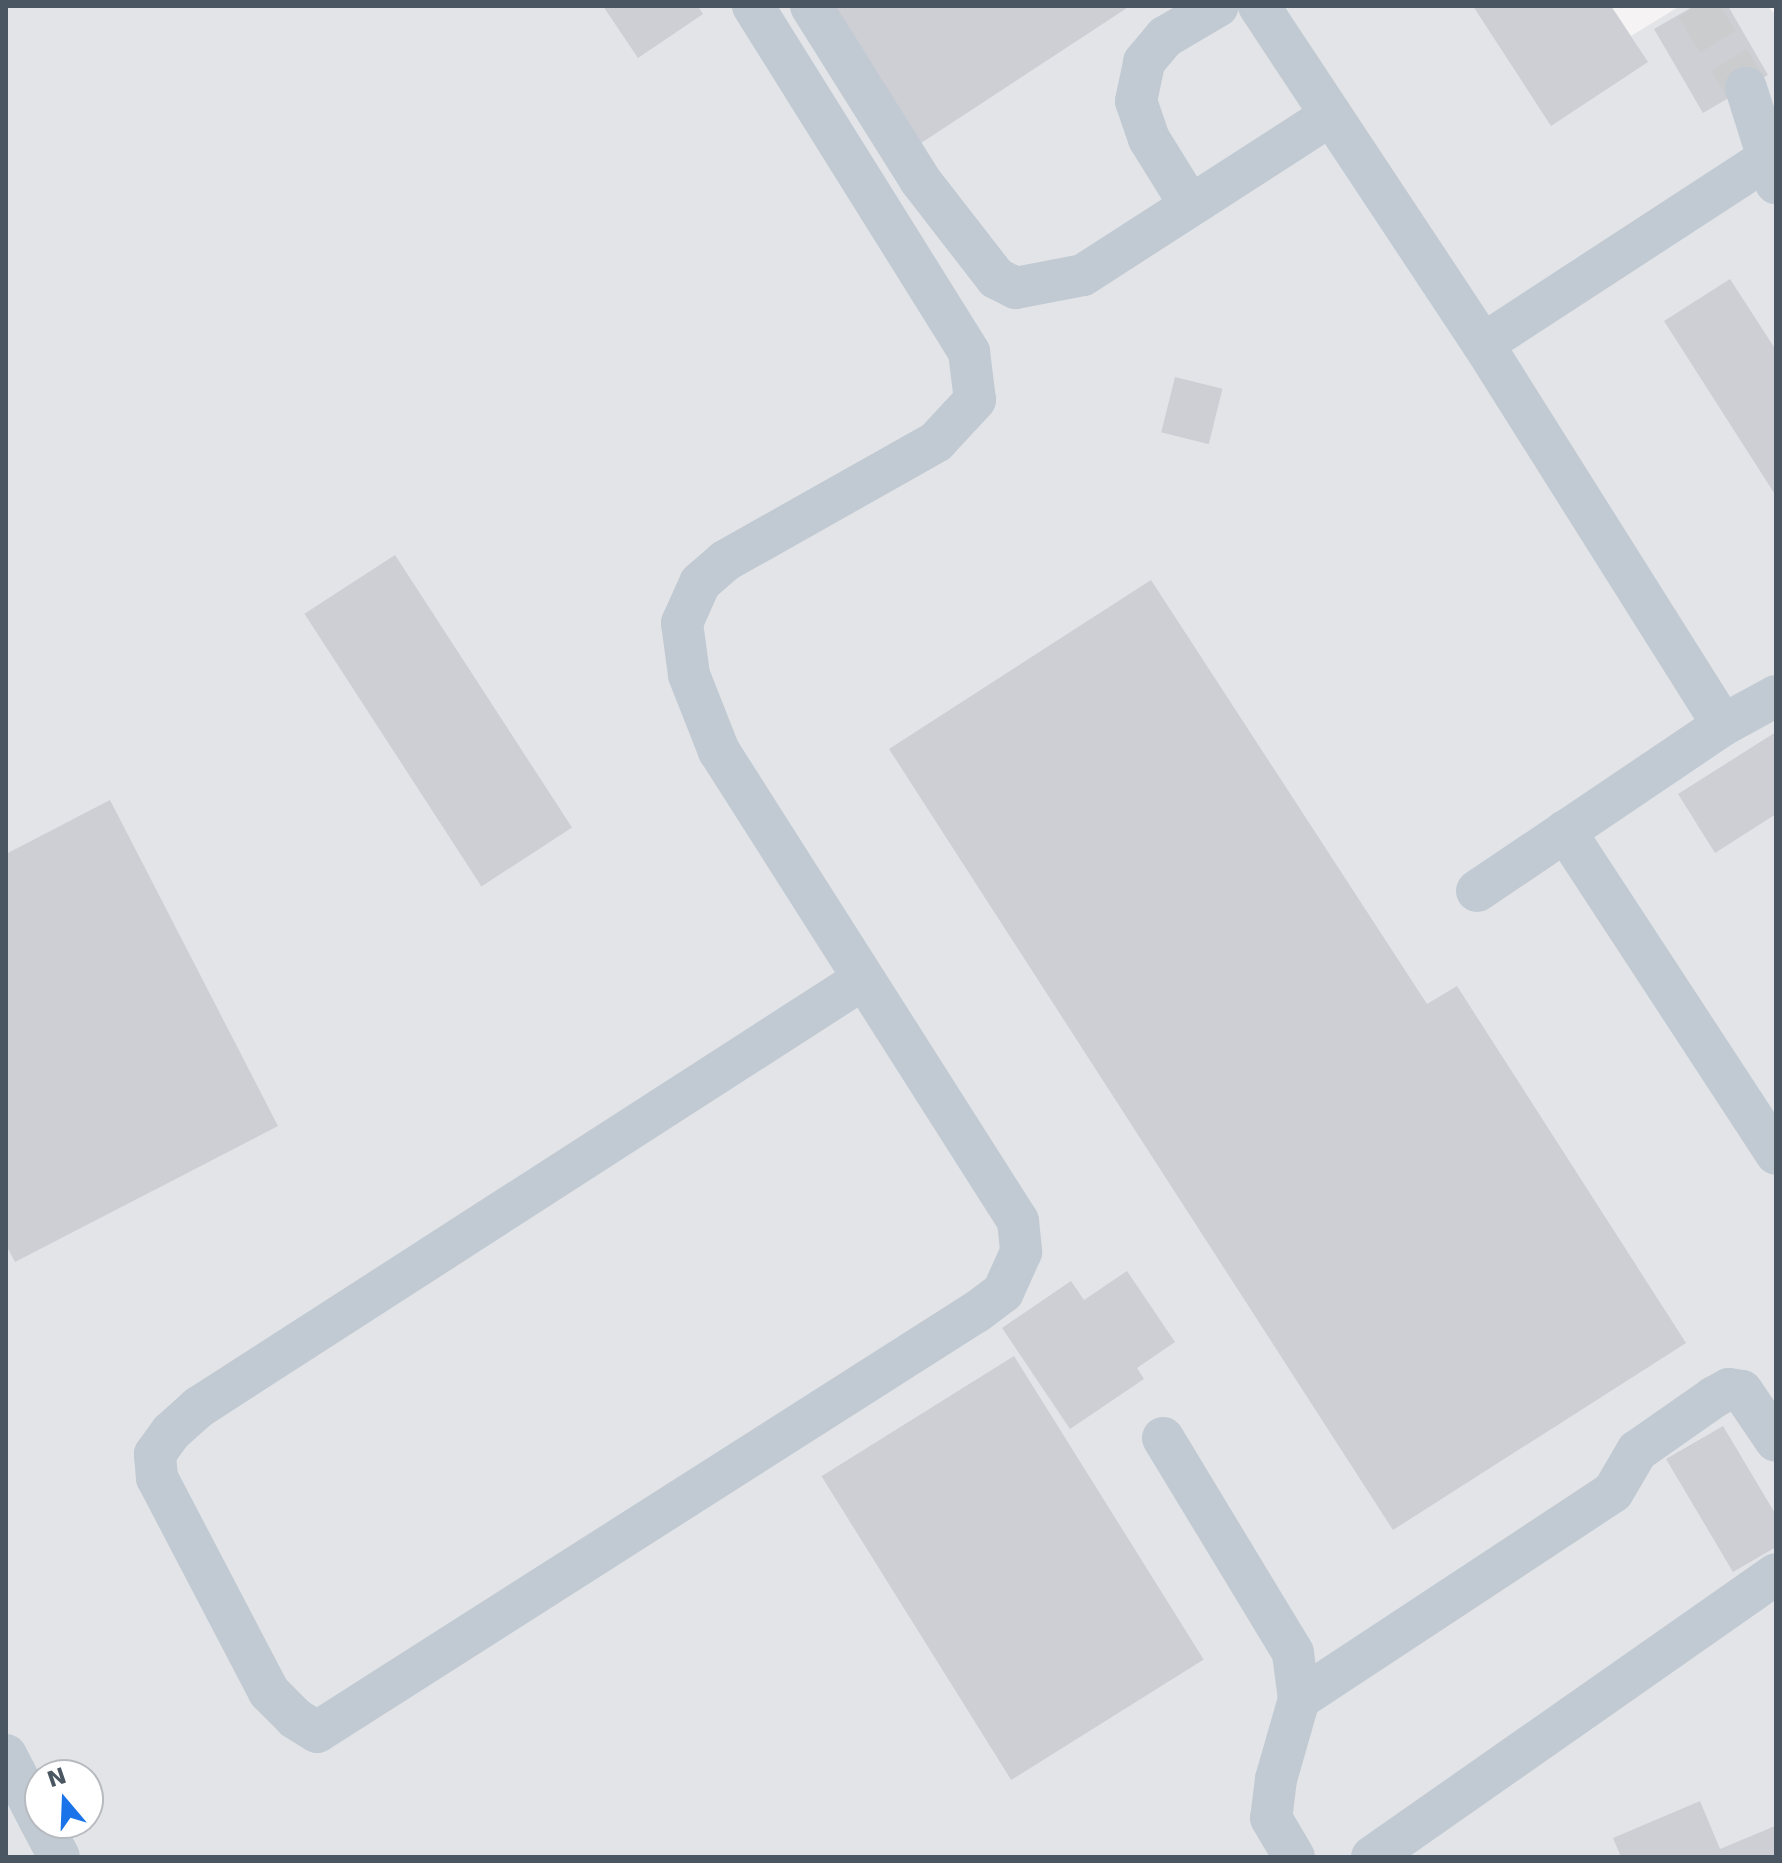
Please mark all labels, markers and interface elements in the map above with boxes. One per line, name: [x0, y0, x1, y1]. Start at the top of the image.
north arrow: [24, 1759, 104, 1839]
text: N: [44, 1763, 69, 1793]

